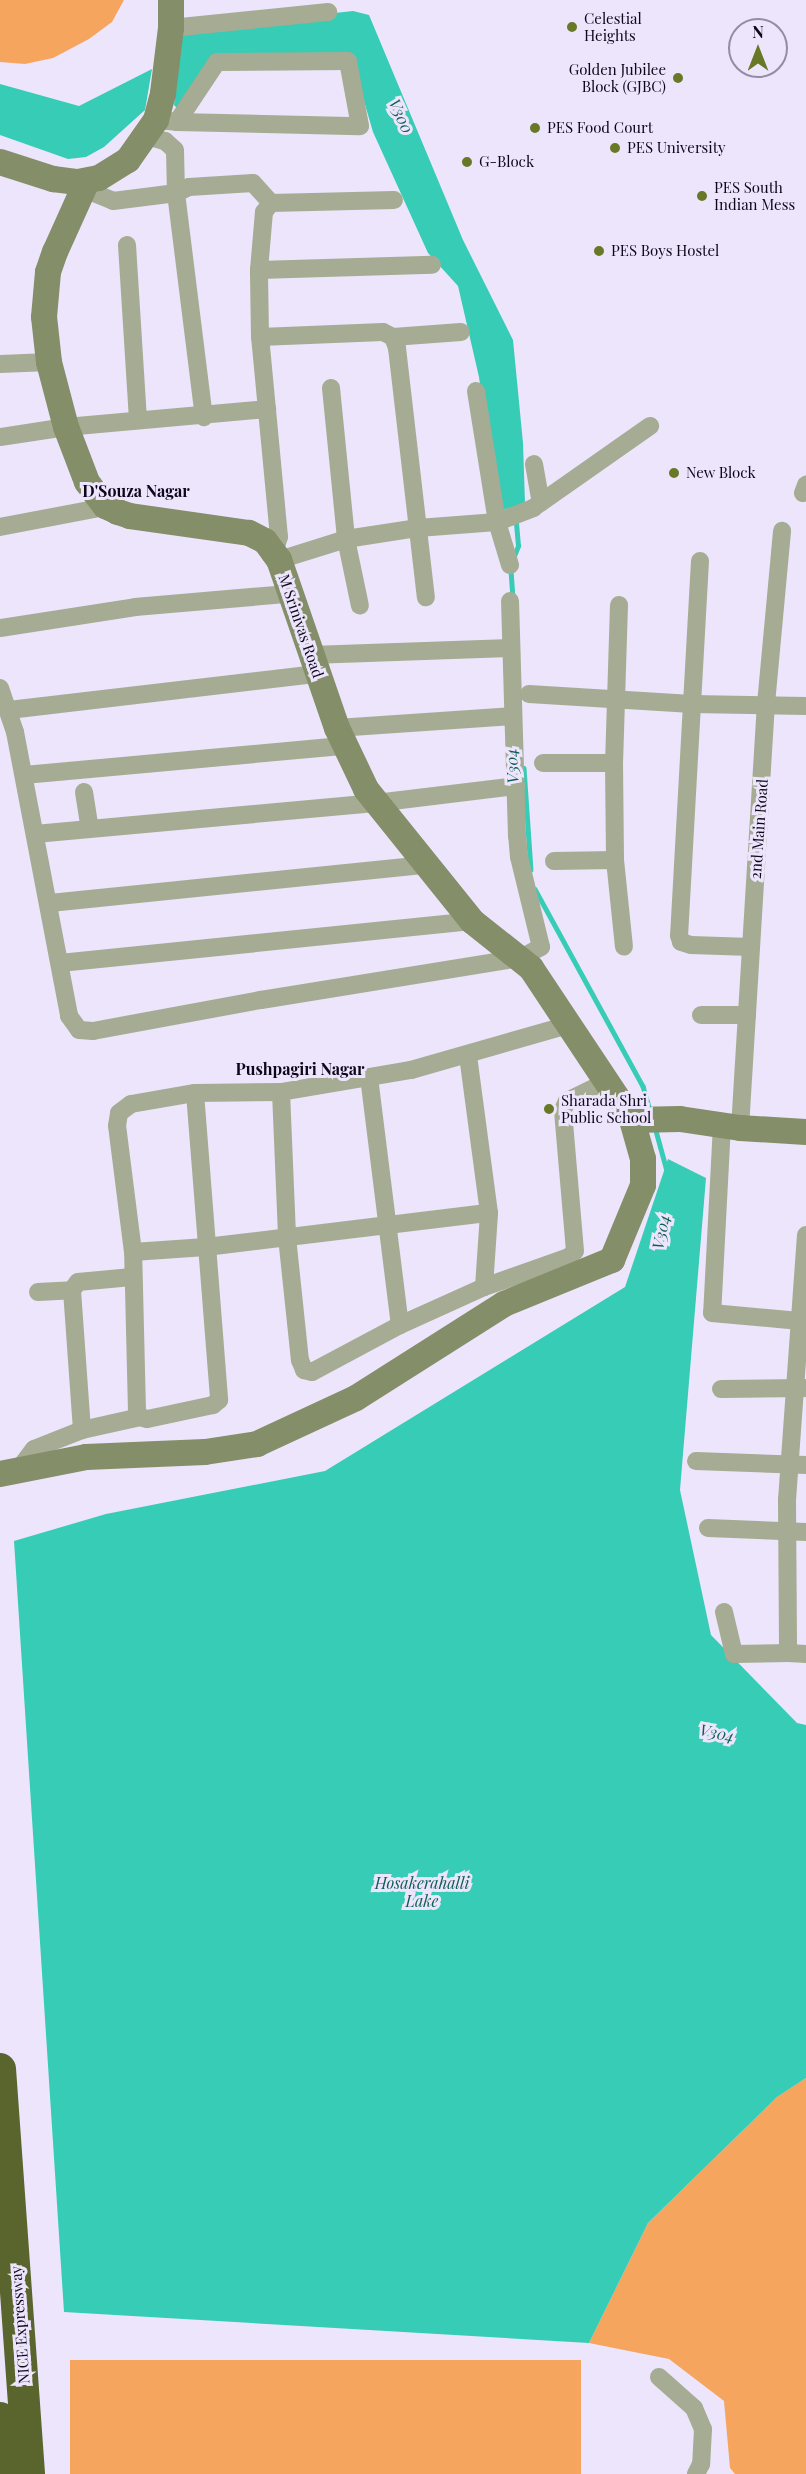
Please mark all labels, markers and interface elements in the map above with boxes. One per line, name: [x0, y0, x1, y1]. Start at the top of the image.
place label: Celestial Heights: [584, 9, 642, 44]
north arrow: [728, 18, 788, 78]
marker: Celestial Heights: [565, 20, 579, 34]
text: N: [752, 21, 764, 42]
place label: Golden Jubilee Block (GJBC): [569, 60, 666, 95]
marker: Golden Jubilee Block (GJBC): [671, 71, 685, 85]
water label: V300: [385, 96, 417, 136]
place label: PES Food Court: [547, 119, 653, 137]
marker: PES Food Court: [528, 121, 542, 135]
place label: PES University: [627, 139, 726, 157]
marker: PES University: [608, 141, 622, 155]
place label: G-Block: [479, 153, 534, 171]
marker: G-Block: [460, 155, 474, 169]
place label: PES South Indian Mess: [714, 178, 795, 213]
marker: PES South Indian Mess: [695, 189, 709, 203]
place label: PES Boys Hostel: [611, 242, 719, 260]
marker: PES Boys Hostel: [592, 244, 606, 258]
place label: New Block: [686, 464, 756, 482]
marker: New Block: [667, 466, 681, 480]
district label: D'Souza Nagar: [82, 481, 190, 501]
street label: M Srinivas Road: [275, 572, 327, 680]
water label: V304: [501, 748, 523, 784]
street label: 2nd Main Road: [747, 778, 771, 880]
district label: Pushpagiri Nagar: [235, 1059, 365, 1079]
place label: Sharada Shri Public School: [561, 1091, 651, 1126]
marker: Sharada Shri Public School: [542, 1102, 556, 1116]
water label: V304: [648, 1213, 674, 1251]
water label: V304: [698, 1720, 736, 1746]
water label: Hosakerahalli Lake: [375, 1873, 469, 1911]
street label: NICE Expressway: [7, 2265, 33, 2385]

